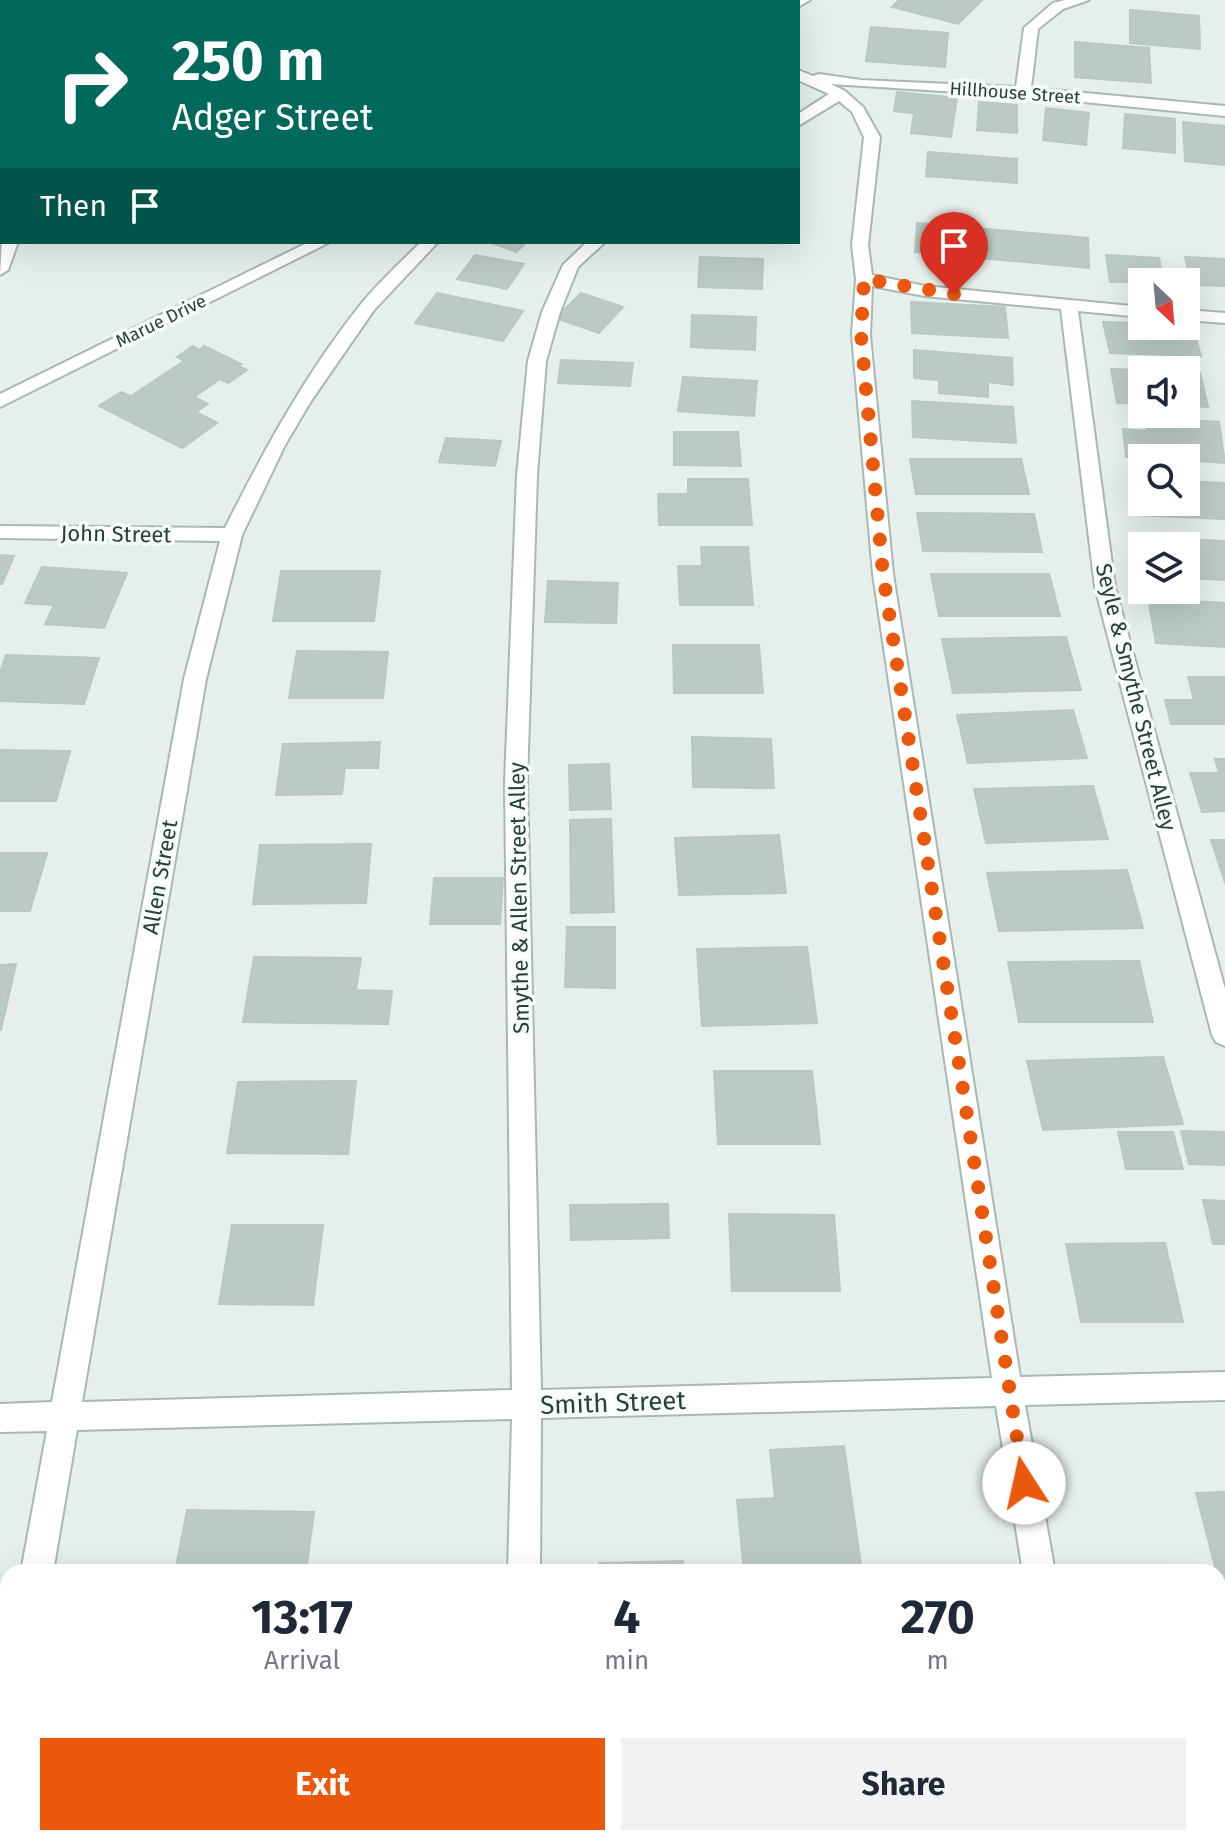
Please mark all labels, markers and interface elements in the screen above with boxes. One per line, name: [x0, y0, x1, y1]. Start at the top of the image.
text: 250 m: [172, 28, 324, 95]
icon: right: [40, 32, 144, 136]
street label: Hillhouse Street: [949, 77, 1082, 109]
text: Adger Street: [172, 96, 373, 140]
icon: arrive: [123, 184, 167, 228]
text: Then: [40, 188, 107, 224]
pin: [920, 212, 988, 294]
icon: arrive: [932, 224, 976, 268]
north arrow: [1128, 268, 1200, 340]
map controls: [1128, 268, 1200, 604]
street label: Marue Drive: [112, 290, 210, 352]
button: sound: [1128, 356, 1200, 428]
button: search: [1128, 444, 1200, 516]
street label: John Street: [60, 520, 172, 548]
button: layers: [1128, 532, 1200, 604]
street label: Seyle & Smythe Street Alley: [1090, 561, 1182, 834]
street label: Smythe & Allen Street Alley: [503, 762, 535, 1034]
street label: Allen Street: [137, 818, 183, 936]
street label: Smith Street: [540, 1385, 687, 1421]
position arrow: [982, 1441, 1066, 1525]
text: 13:17: [251, 1588, 353, 1646]
text: 4: [613, 1588, 640, 1646]
text: 270: [900, 1588, 975, 1646]
text: Arrival: [264, 1645, 340, 1676]
text: min: [604, 1645, 649, 1676]
text: m: [926, 1645, 949, 1676]
button: Exit: [40, 1738, 605, 1830]
button: Share: [621, 1738, 1186, 1830]

